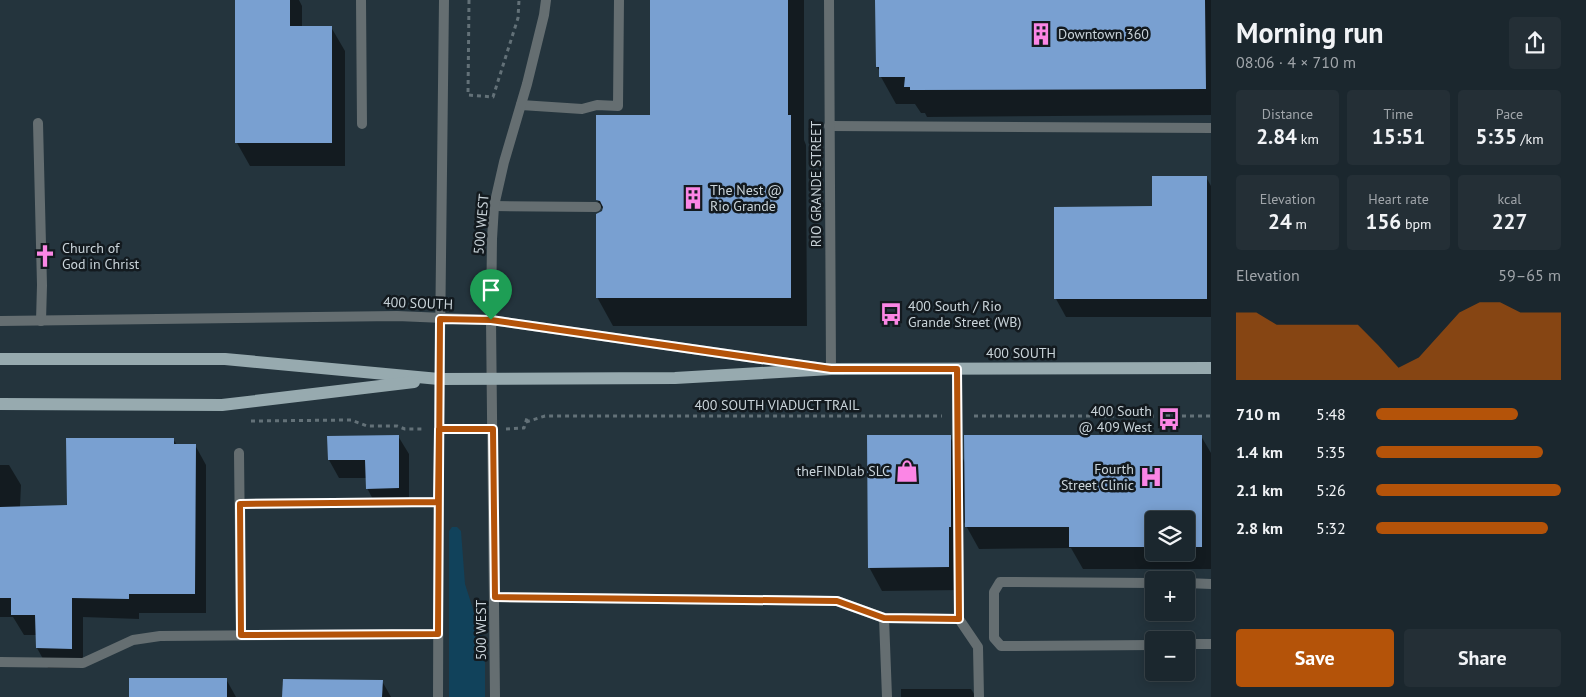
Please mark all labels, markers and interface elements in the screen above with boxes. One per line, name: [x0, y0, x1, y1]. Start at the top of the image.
text: Morning run: [1236, 14, 1384, 51]
button: share: [1509, 17, 1561, 69]
building icon: Downtown 360: [1028, 21, 1054, 47]
place label: Downtown 360: [1058, 25, 1149, 43]
text: 08:06 · 4 × 710 m: [1236, 52, 1356, 72]
text: Distance: [1262, 105, 1313, 123]
text: Time: [1383, 105, 1414, 123]
text: Pace: [1496, 105, 1523, 123]
street label: RIO GRANDE STREET: [807, 120, 825, 247]
text: 2.84: [1256, 123, 1297, 150]
text: 15:51: [1372, 123, 1425, 150]
text: 5:35: [1475, 123, 1517, 150]
text: km: [1297, 130, 1319, 148]
text: /km: [1517, 130, 1544, 148]
place label: The Nest @ Rio Grande: [710, 181, 782, 215]
building icon: The Nest @ Rio Grande: [680, 185, 706, 211]
text: Elevation: [1260, 190, 1315, 208]
text: Heart rate: [1368, 190, 1429, 208]
text: kcal: [1498, 190, 1521, 208]
street label: 500 WEST: [469, 193, 493, 255]
text: 24: [1268, 208, 1292, 235]
text: 156: [1366, 208, 1401, 235]
text: 227: [1492, 208, 1527, 235]
text: m: [1292, 215, 1307, 233]
text: bpm: [1401, 215, 1431, 233]
place label: Church of God in Christ: [62, 239, 140, 273]
church icon: Church of God in Christ: [32, 243, 58, 269]
text: Elevation: [1236, 265, 1300, 285]
text: 59–65 m: [1498, 265, 1561, 285]
pin: [470, 269, 512, 320]
icon: arrive: [477, 276, 505, 304]
street label: 400 SOUTH: [383, 293, 453, 313]
place label: 400 South / Rio Grande Street (WB): [908, 297, 1021, 331]
bus stop icon: 400 South / Rio Grande Street (WB): [878, 301, 904, 327]
street label: 400 SOUTH: [986, 344, 1056, 362]
street label: 400 SOUTH VIADUCT TRAIL: [694, 396, 860, 414]
place label: 400 South @ 409 West: [1078, 402, 1152, 436]
text: 710 m: [1236, 404, 1280, 424]
text: 5:48: [1316, 404, 1346, 424]
bus stop icon: 400 South @ 409 West: [1156, 406, 1182, 432]
text: 1.4 km: [1236, 442, 1283, 462]
text: 5:35: [1316, 442, 1346, 462]
shop icon: theFINDlab SLC: [894, 458, 920, 484]
place label: Fourth Street Clinic: [1061, 460, 1134, 494]
place label: theFINDlab SLC: [797, 462, 890, 480]
hospital icon: Fourth Street Clinic: [1138, 464, 1164, 490]
text: 2.1 km: [1236, 480, 1283, 500]
text: 5:26: [1316, 480, 1346, 500]
map controls: [1145, 511, 1195, 681]
button: layers: [1145, 511, 1195, 561]
text: 2.8 km: [1236, 518, 1283, 538]
text: 5:32: [1316, 518, 1346, 538]
button: +: [1145, 571, 1195, 621]
street label: 500 WEST: [472, 599, 490, 660]
button: Save: [1236, 629, 1394, 687]
button: Share: [1404, 629, 1561, 687]
button: −: [1145, 631, 1195, 681]

